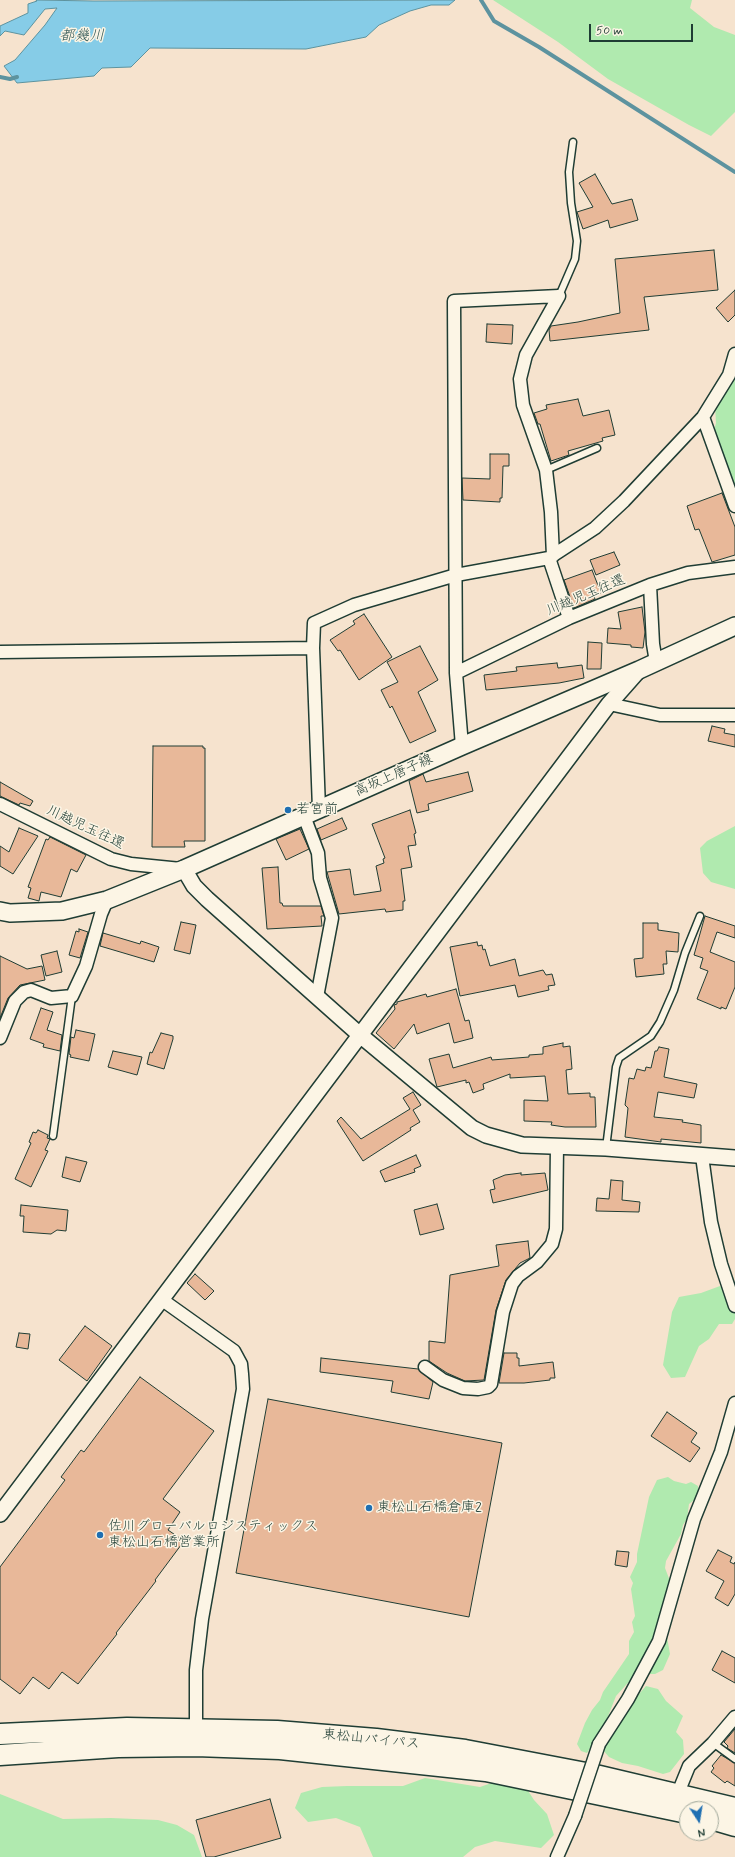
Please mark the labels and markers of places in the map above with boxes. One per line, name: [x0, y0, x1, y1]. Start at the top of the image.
place label: 若宮前: [296, 802, 338, 818]
marker: 若宮前: [283, 805, 293, 815]
place label: 東松山石橋倉庫2: [377, 1500, 482, 1516]
marker: 東松山石橋倉庫2: [364, 1503, 374, 1513]
place label: 佐川グローバルロジスティックス 東松山石橋営業所: [108, 1519, 318, 1552]
marker: 佐川グローバルロジスティックス 東松山石橋営業所: [95, 1530, 105, 1540]

